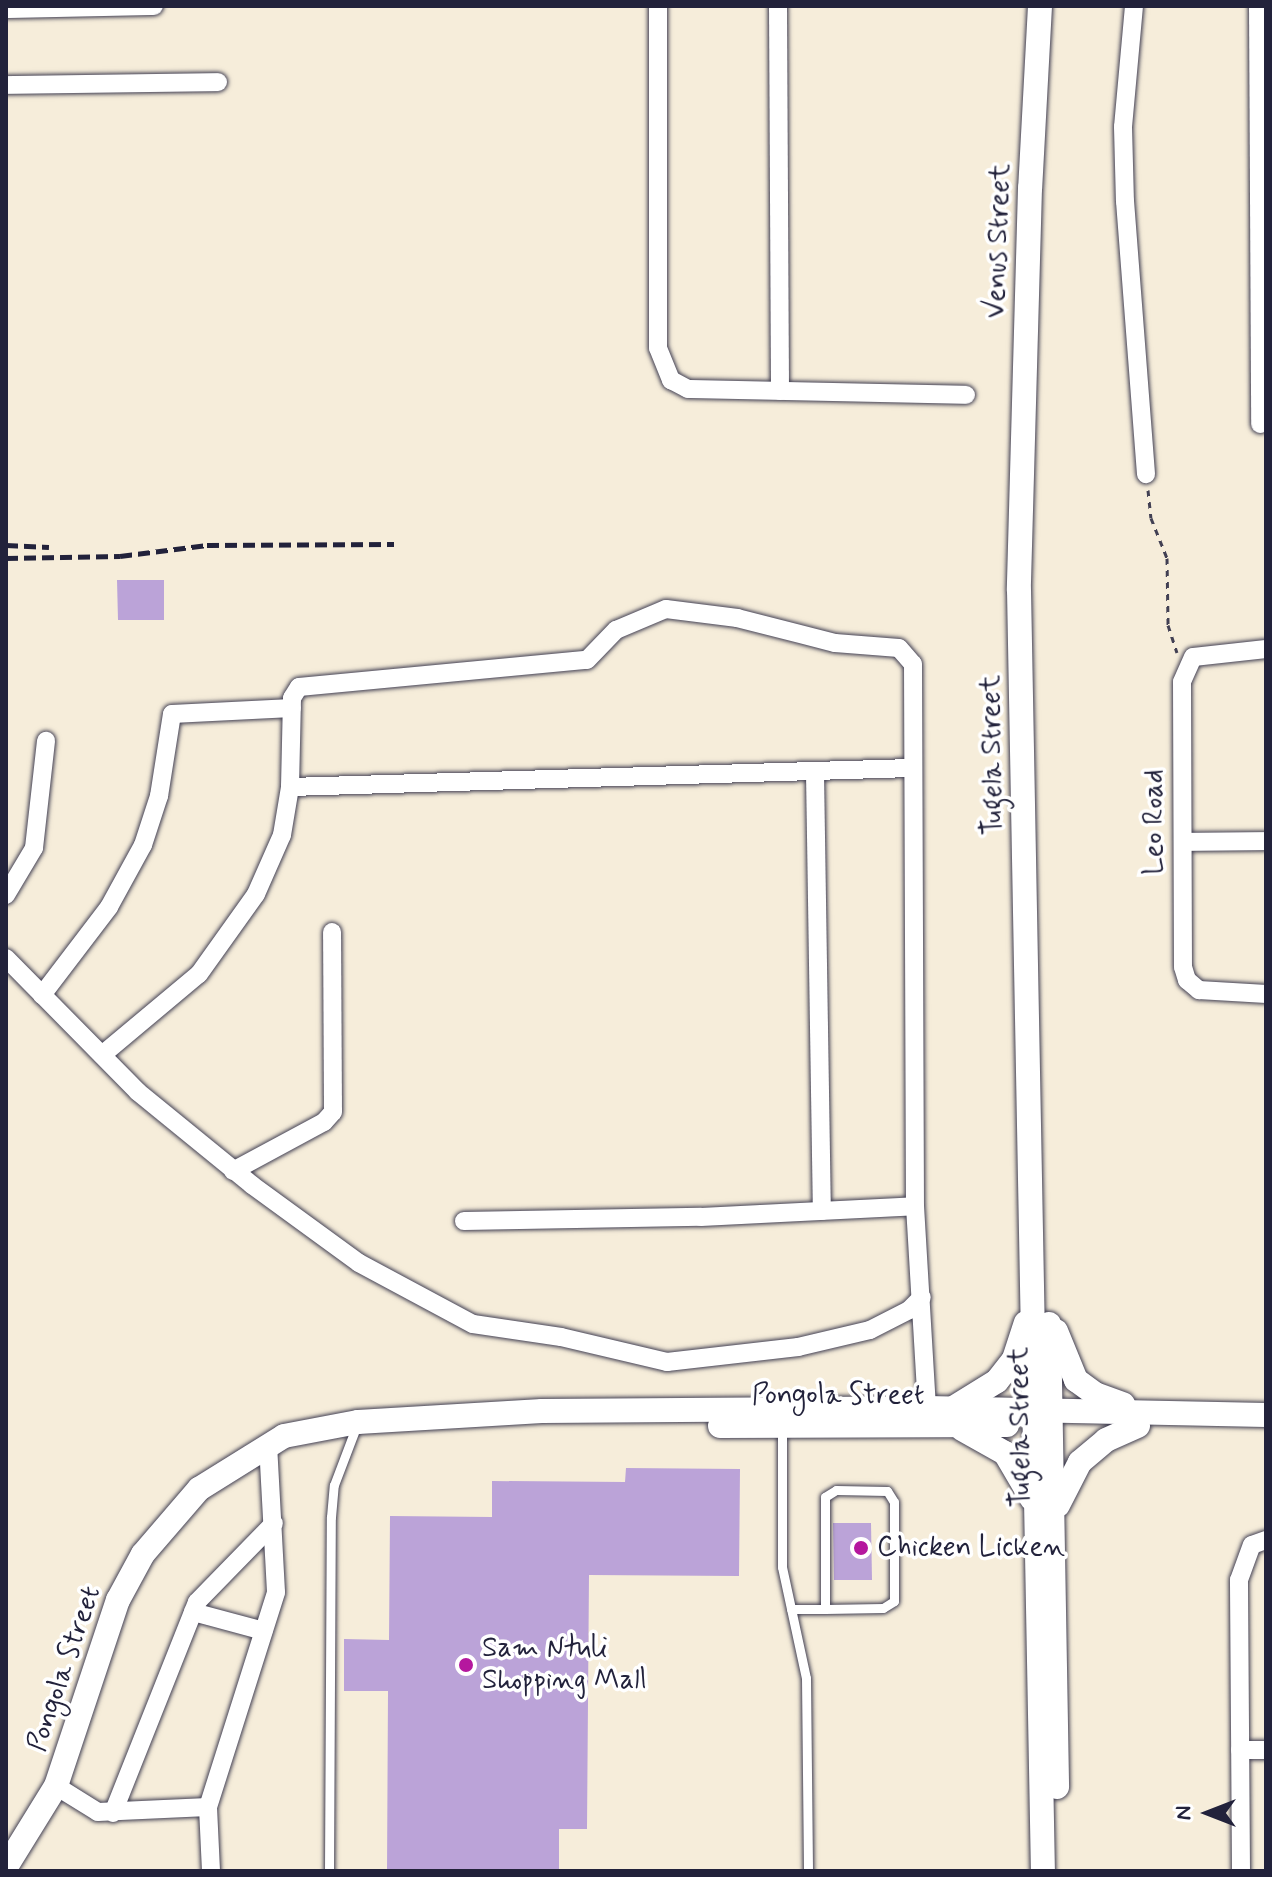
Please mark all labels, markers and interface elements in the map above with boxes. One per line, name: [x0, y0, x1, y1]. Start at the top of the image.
street label: Venus Street: [980, 163, 1018, 319]
street label: Tugela Street: [975, 674, 1011, 836]
street label: Leo Road: [1138, 769, 1172, 875]
street label: Tugela Street: [1003, 1346, 1039, 1508]
street label: Pongola Street: [749, 1379, 927, 1413]
place label: Chicken Licken: [877, 1531, 1056, 1565]
marker: Chicken Licken: [852, 1539, 870, 1557]
street label: Pongola Street: [20, 1580, 110, 1758]
place label: Sam Ntuli Shopping Mall: [482, 1632, 645, 1698]
marker: Sam Ntuli Shopping Mall: [457, 1656, 475, 1674]
north arrow: [1168, 1773, 1248, 1853]
text: N: [1170, 1806, 1198, 1820]

